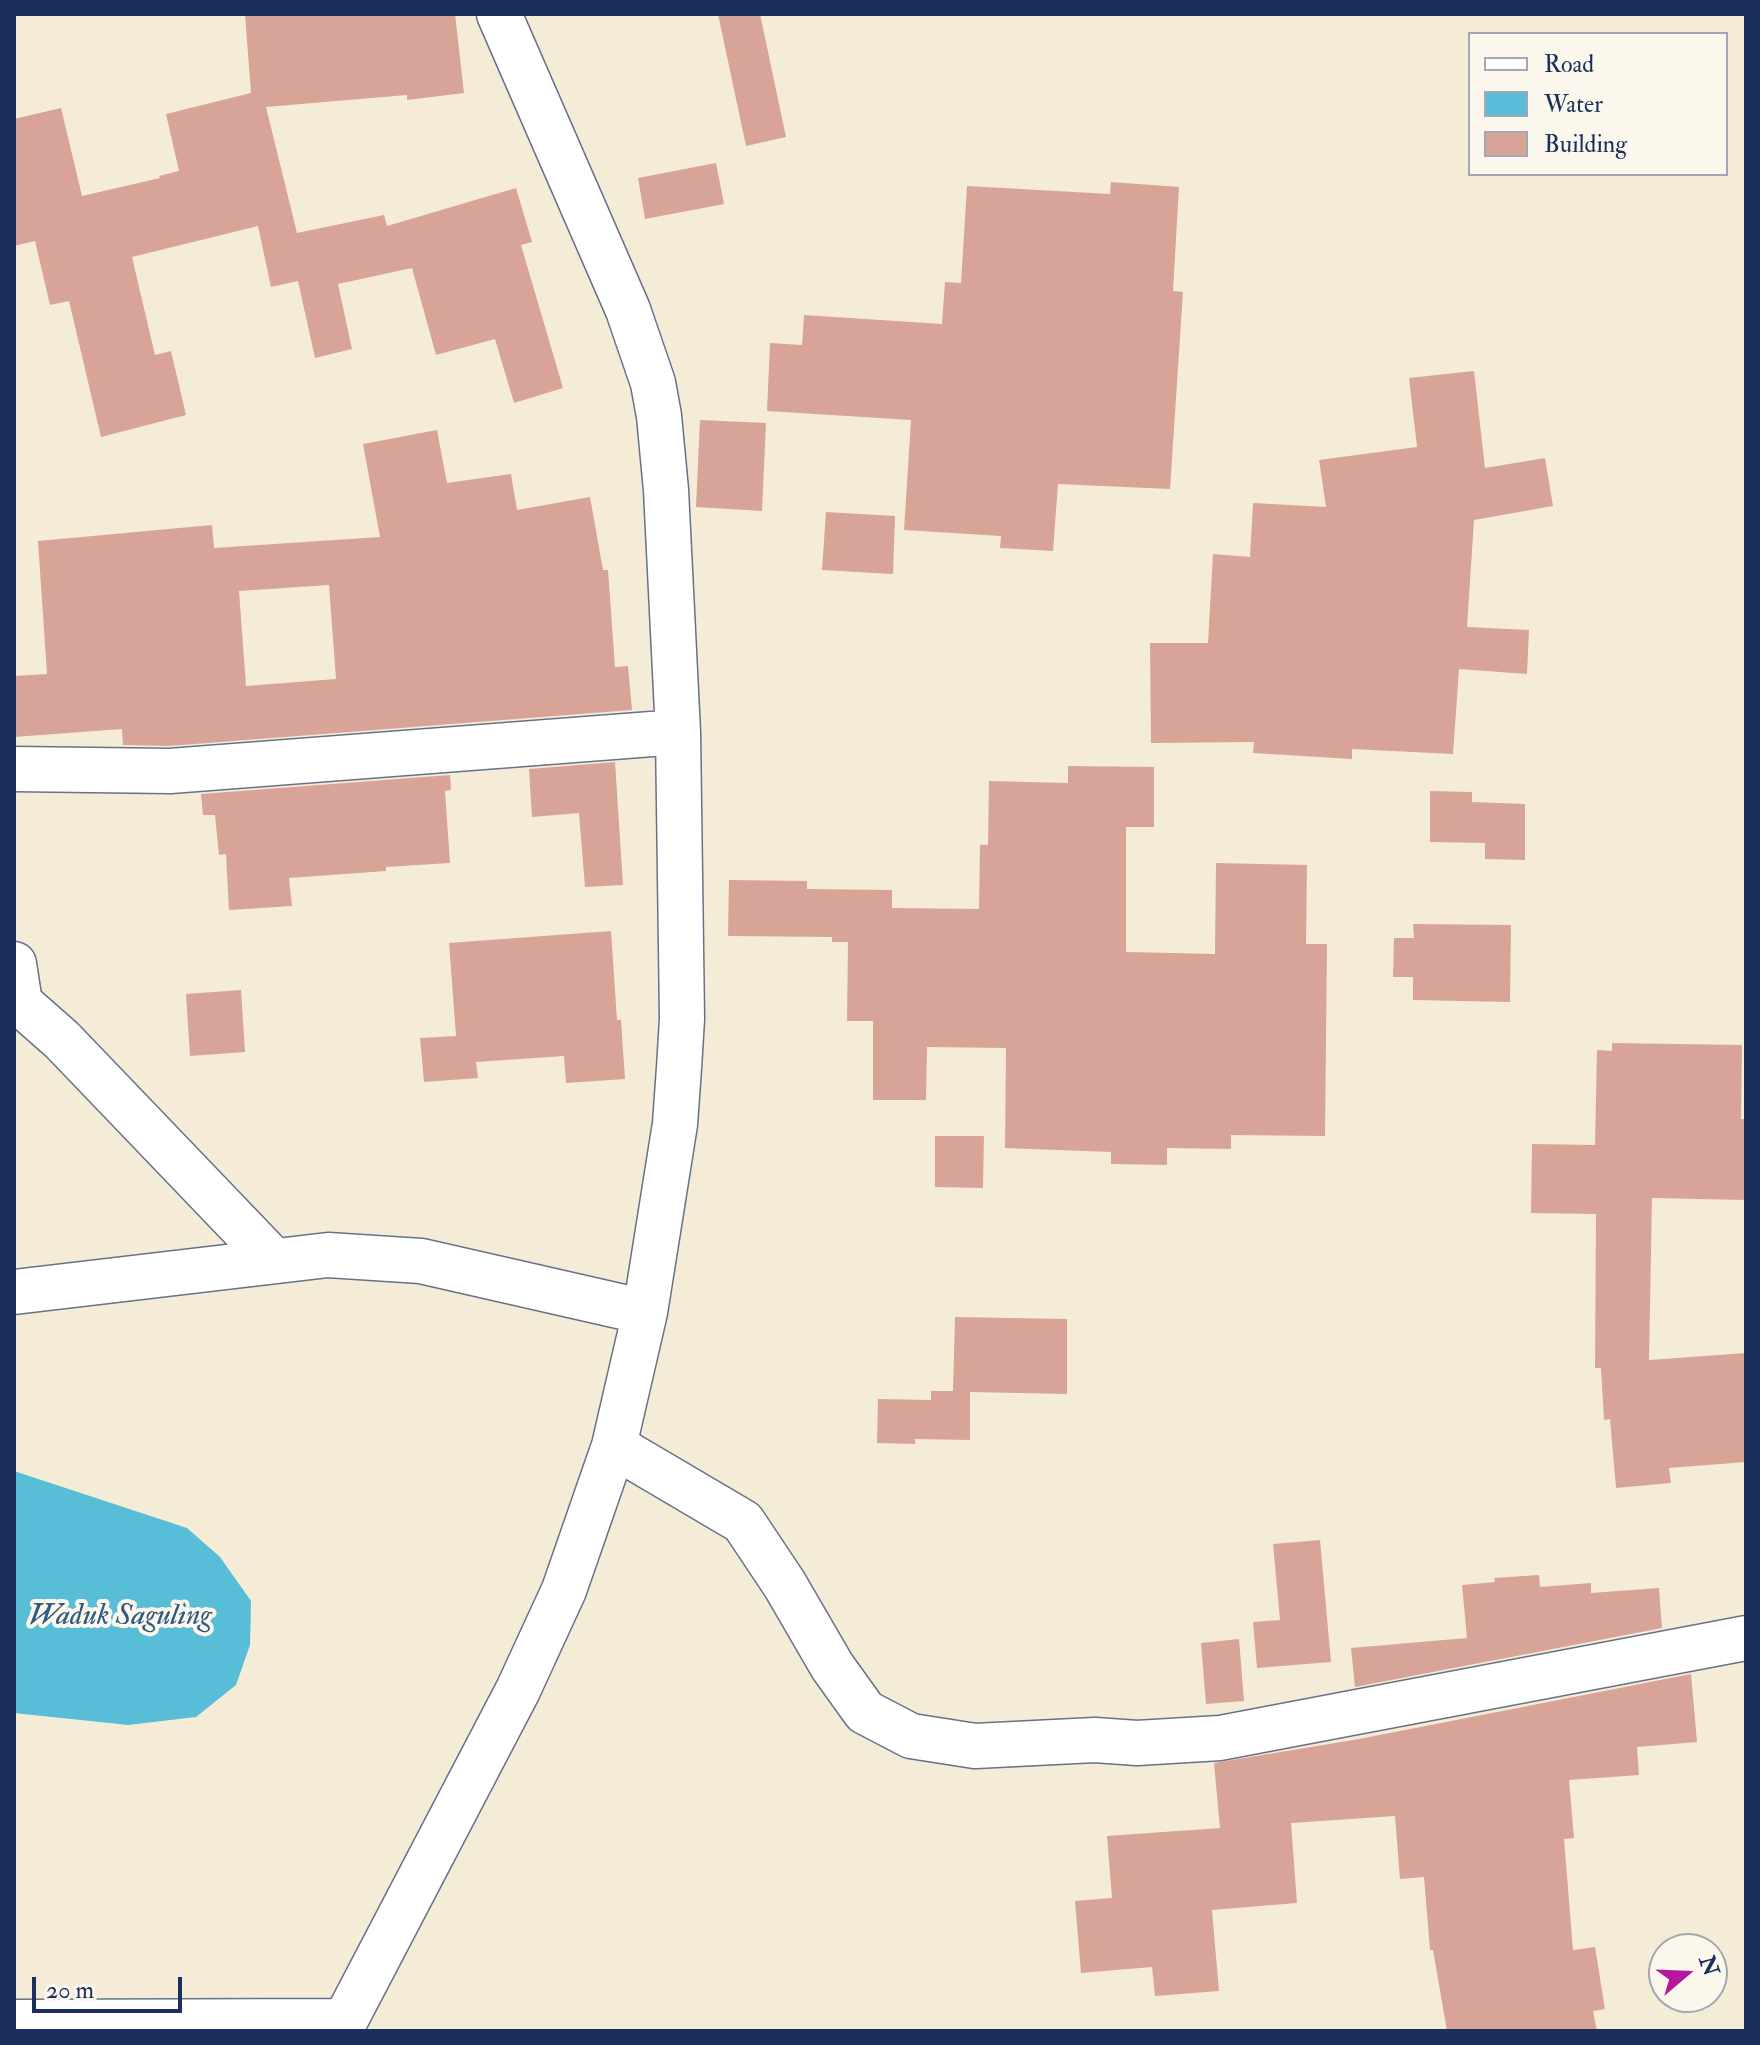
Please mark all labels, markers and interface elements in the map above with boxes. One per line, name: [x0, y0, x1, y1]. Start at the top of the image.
legend: [1468, 32, 1728, 176]
text: Road: [1544, 49, 1594, 80]
text: Water: [1544, 89, 1603, 120]
text: Building: [1544, 129, 1627, 160]
water label: Waduk Saguling: [28, 1600, 212, 1636]
north arrow: [1648, 1933, 1728, 2013]
text: N: [1692, 1952, 1725, 1980]
scale bar: [36, 1961, 186, 2011]
text: 20 m: [46, 1975, 94, 2006]

